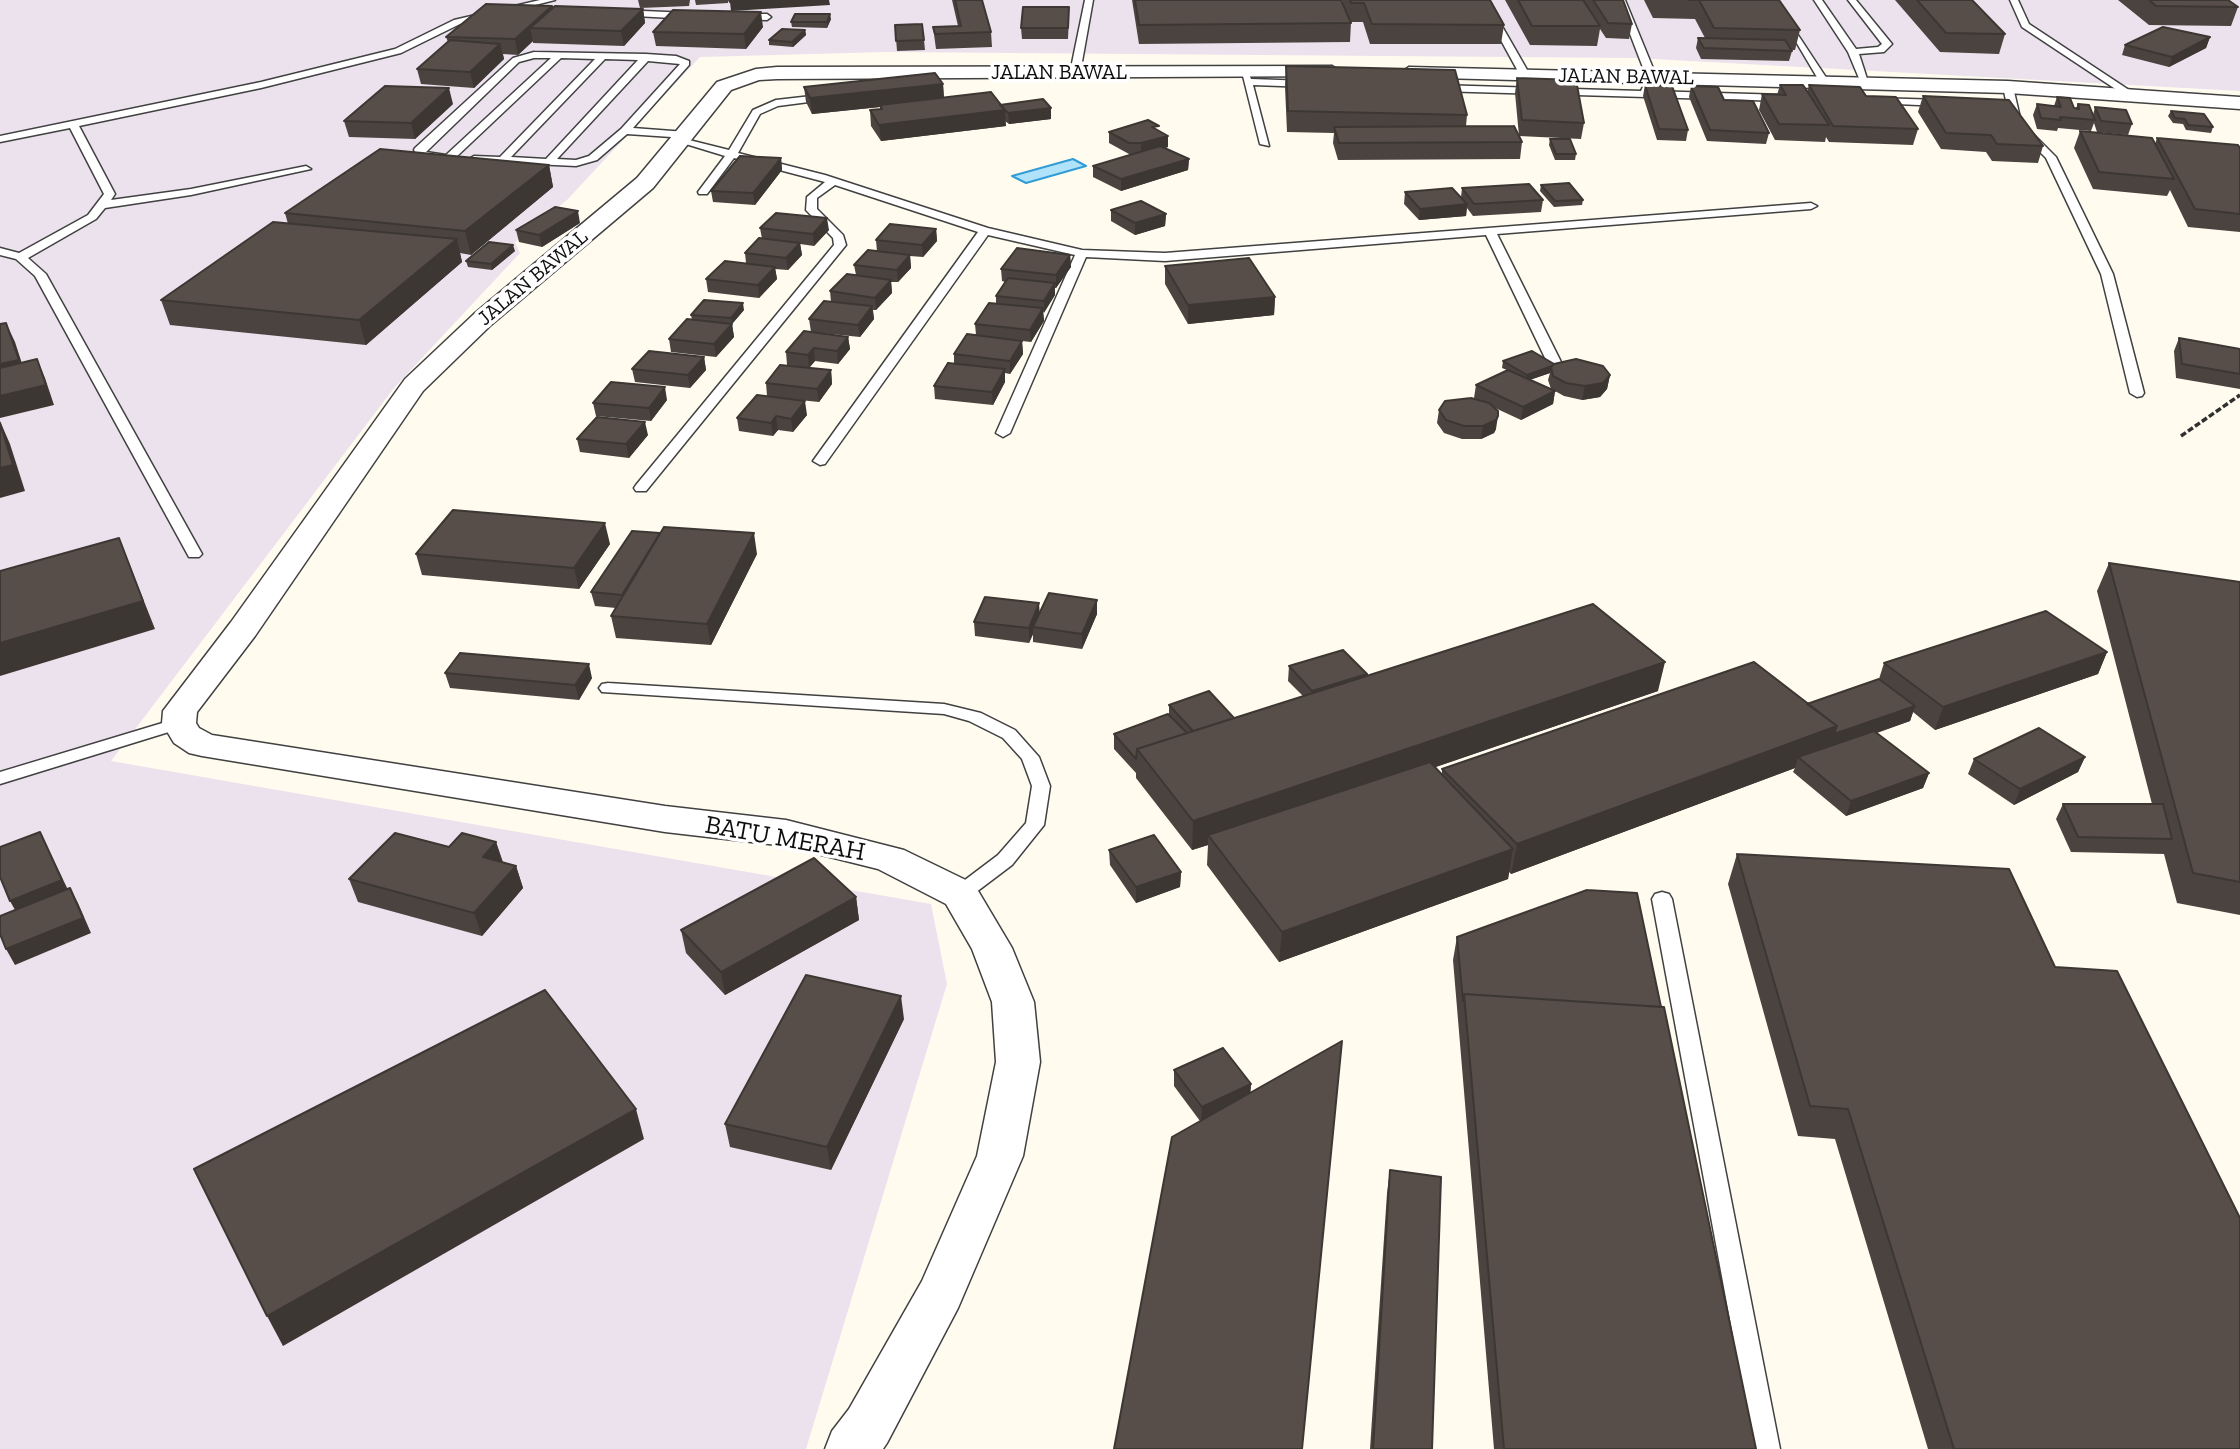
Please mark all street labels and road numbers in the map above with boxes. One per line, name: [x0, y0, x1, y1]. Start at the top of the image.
street label: JALAN BAWAL: [991, 60, 1127, 86]
street label: JALAN BAWAL: [1558, 63, 1694, 91]
street label: JALAN BAWAL: [473, 225, 593, 331]
street label: BATU MERAH: [703, 810, 867, 868]

